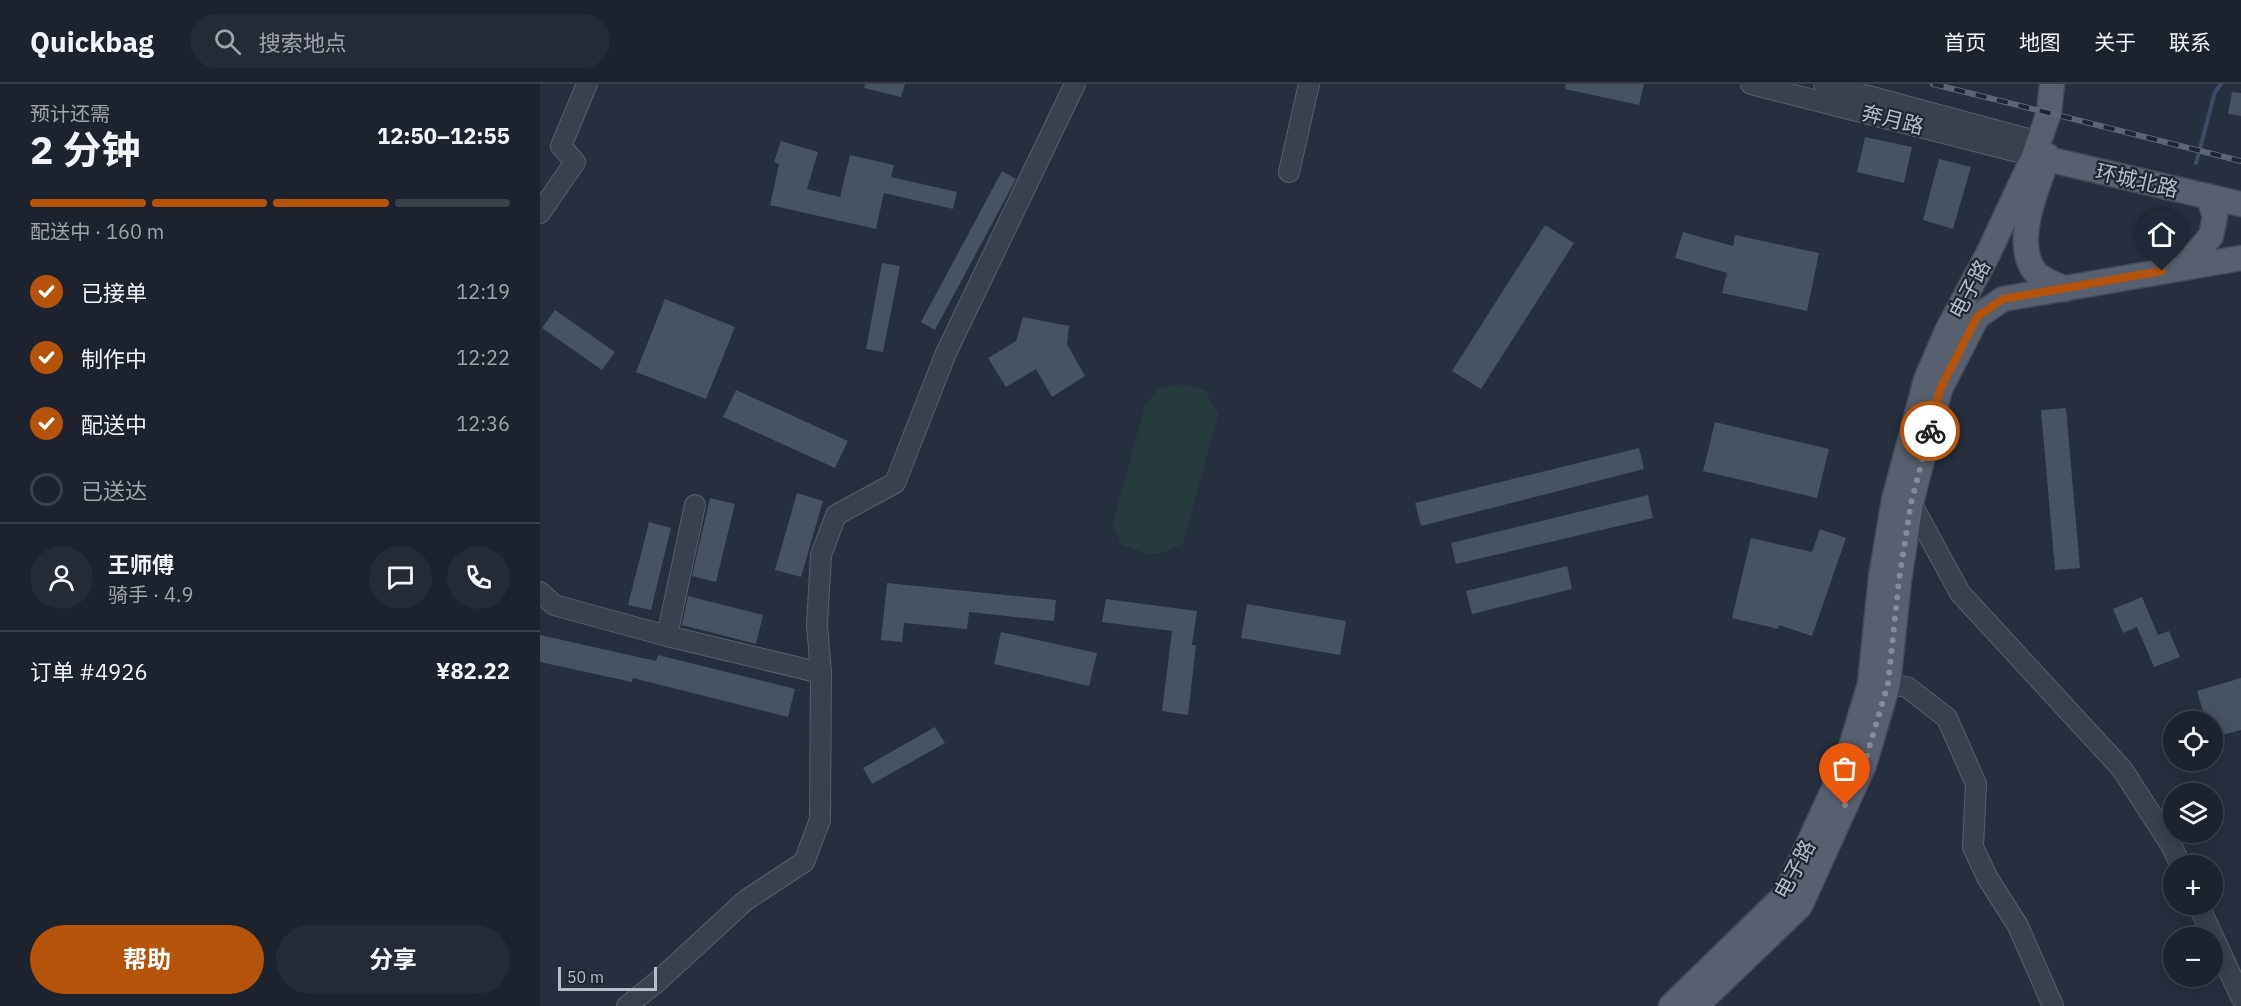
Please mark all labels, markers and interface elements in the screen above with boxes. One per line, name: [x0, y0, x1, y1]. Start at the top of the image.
search box: [190, 14, 610, 68]
text: Quickbag: [30, 23, 154, 60]
icon: search: [211, 25, 244, 58]
text: 搜索地点: [259, 28, 347, 57]
text: 首页: [1944, 28, 1986, 56]
text: 地图: [2019, 28, 2061, 56]
text: 关于: [2094, 28, 2136, 56]
text: 联系: [2169, 28, 2211, 56]
street label: 奔月路: [1859, 98, 1927, 140]
text: 预计还需: [30, 100, 110, 127]
text: 12:50–12:55: [377, 121, 510, 150]
text: 2 分钟: [30, 124, 141, 175]
street label: 环城北路: [2093, 157, 2181, 203]
pin: [2136, 209, 2187, 271]
text: 配送中 · 160 m: [30, 218, 164, 245]
icon: home: [2145, 218, 2178, 251]
street label: 电子路: [1942, 255, 1996, 323]
icon: check: [30, 275, 63, 308]
text: 已接单: [81, 278, 147, 307]
text: 12:19: [456, 278, 510, 305]
icon: check: [30, 341, 63, 374]
text: 制作中: [81, 344, 147, 373]
text: 12:22: [456, 344, 510, 371]
courier: [1900, 401, 1960, 461]
icon: check: [30, 407, 63, 440]
text: 配送中: [81, 410, 147, 439]
text: 12:36: [456, 410, 510, 437]
icon: bike: [1914, 415, 1947, 448]
text: 已送达: [81, 476, 147, 505]
button: person: [30, 546, 93, 609]
button: chat: [369, 546, 432, 609]
button: phone: [447, 546, 510, 609]
text: 王师傅: [108, 550, 174, 579]
text: 骑手 · 4.9: [108, 581, 193, 608]
text: ¥82.22: [436, 656, 510, 685]
text: 订单 #4926: [30, 657, 148, 686]
map controls: [2163, 711, 2223, 987]
button: locate: [2163, 711, 2223, 771]
pin: [1819, 743, 1870, 805]
icon: bag: [1828, 752, 1861, 785]
button: layers: [2163, 783, 2223, 843]
street label: 电子路: [1767, 835, 1821, 903]
button: +: [2163, 855, 2223, 915]
button: 帮助: [30, 925, 264, 994]
button: 分享: [276, 925, 510, 994]
button: −: [2163, 927, 2223, 987]
scale bar: [558, 964, 657, 992]
text: 50 m: [567, 967, 604, 987]

